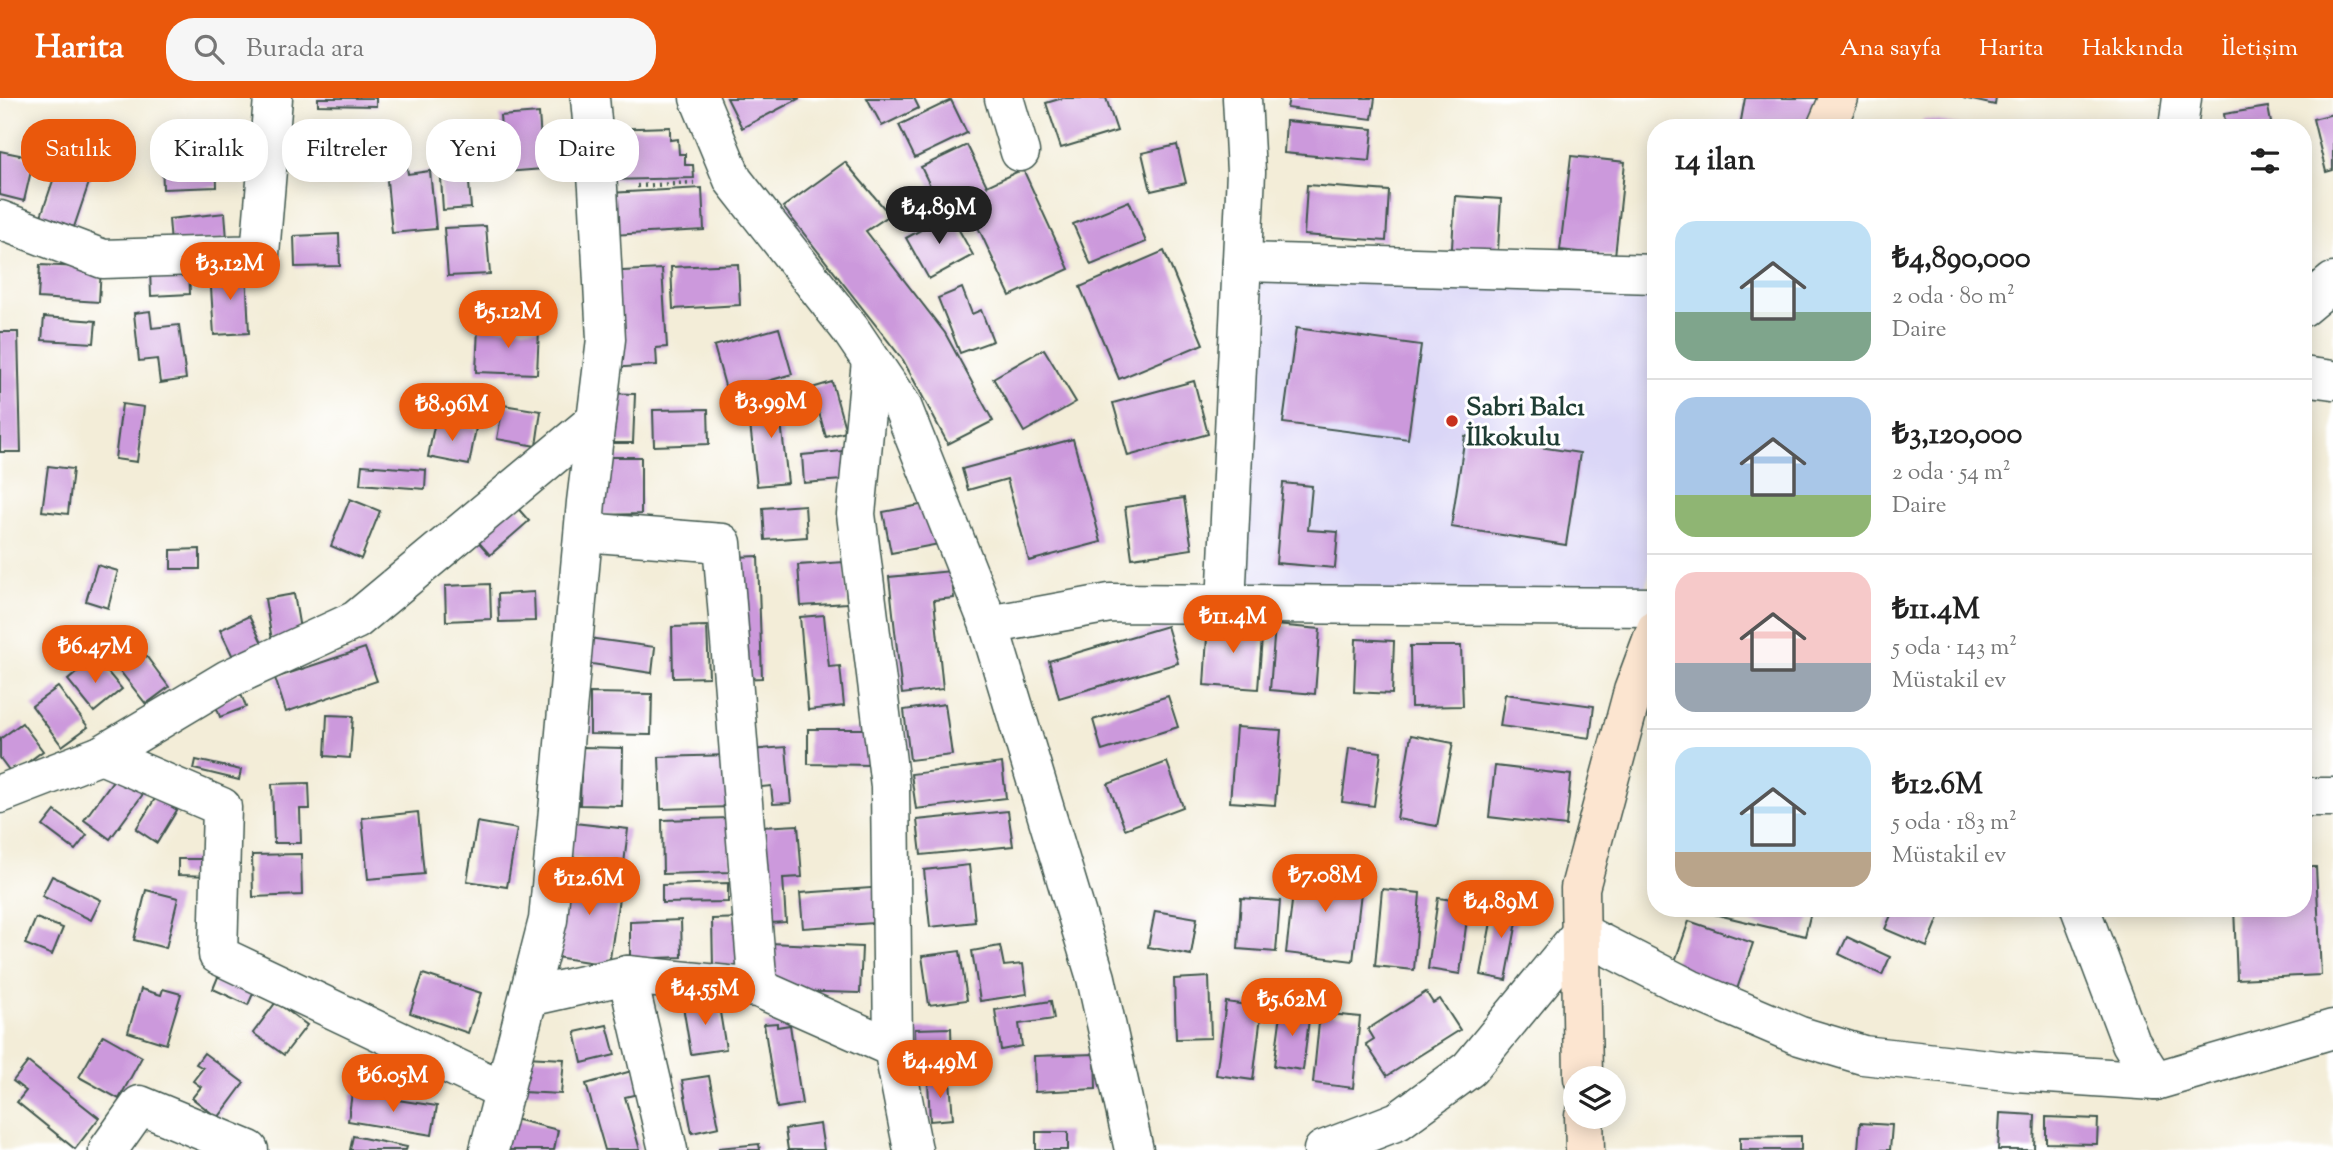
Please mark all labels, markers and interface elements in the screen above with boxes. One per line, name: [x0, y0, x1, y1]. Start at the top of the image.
search box: [166, 18, 656, 81]
text: Harita: [35, 25, 124, 73]
icon: search: [190, 30, 228, 68]
text: Burada ara: [246, 31, 364, 68]
text: Ana sayfa: [1840, 32, 1941, 66]
text: Harita: [1979, 32, 2044, 66]
text: Hakkında: [2082, 32, 2183, 66]
text: İletişim: [2221, 32, 2298, 66]
chip: Satılık: [21, 119, 136, 182]
chip: Kiralık: [150, 119, 268, 182]
chip: Filtreler: [282, 119, 412, 182]
chip: Yeni: [426, 119, 521, 182]
chip: Daire: [535, 119, 639, 182]
text: 14 ilan: [1675, 140, 1755, 183]
icon: filters: [2246, 142, 2284, 180]
pin: ₺4.89M: [882, 186, 996, 246]
text: ₺4.89M: [902, 192, 976, 225]
text: ₺4,890,000: [1892, 238, 2031, 281]
pin: ₺3.12M: [173, 242, 287, 302]
text: ₺3.12M: [196, 248, 264, 281]
icon: home: [1731, 249, 1815, 333]
text: 2 oda · 80 m²: [1892, 281, 2015, 314]
pin: ₺5.12M: [451, 290, 565, 350]
text: ₺5.12M: [475, 296, 541, 329]
text: Daire: [1892, 314, 1947, 347]
pin: ₺3.99M: [714, 380, 828, 440]
pin: ₺8.96M: [395, 384, 509, 443]
text: ₺3.99M: [735, 386, 807, 419]
text: ₺8.96M: [415, 389, 489, 422]
place label: Sabri Balcı İlkokulu: [1466, 390, 1585, 457]
marker: Sabri Balcı İlkokulu: [1444, 413, 1460, 429]
text: ₺3,120,000: [1892, 414, 2022, 457]
icon: home: [1731, 425, 1815, 509]
text: 2 oda · 54 m²: [1892, 457, 2011, 490]
text: Daire: [1892, 490, 1947, 523]
text: ₺11.4M: [1892, 589, 1980, 632]
pin: ₺11.4M: [1176, 596, 1290, 655]
icon: home: [1731, 600, 1815, 684]
text: ₺11.4M: [1199, 601, 1267, 634]
pin: ₺6.47M: [38, 626, 152, 685]
text: ₺6.47M: [58, 631, 132, 664]
text: 5 oda · 143 m²: [1892, 632, 2017, 665]
text: Müstakil ev: [1892, 665, 2006, 698]
text: ₺12.6M: [1892, 764, 1983, 807]
icon: home: [1731, 775, 1815, 859]
text: 5 oda · 183 m²: [1892, 807, 2017, 840]
text: Müstakil ev: [1892, 840, 2006, 873]
pin: ₺7.08M: [1268, 854, 1382, 914]
pin: ₺12.6M: [532, 858, 646, 917]
text: ₺7.08M: [1288, 860, 1362, 893]
text: ₺12.6M: [554, 863, 624, 896]
pin: ₺4.89M: [1444, 880, 1558, 940]
text: ₺4.89M: [1464, 886, 1538, 919]
pin: ₺4.55M: [648, 968, 762, 1027]
text: ₺4.55M: [671, 973, 739, 1006]
pin: ₺5.62M: [1235, 978, 1349, 1038]
text: ₺5.62M: [1257, 984, 1327, 1017]
pin: ₺4.49M: [883, 1040, 997, 1100]
text: ₺4.49M: [903, 1046, 977, 1079]
pin: ₺6.05M: [336, 1054, 450, 1114]
text: ₺6.05M: [358, 1060, 428, 1093]
map controls: [1563, 1066, 1626, 1129]
button: layers: [1563, 1066, 1626, 1129]

